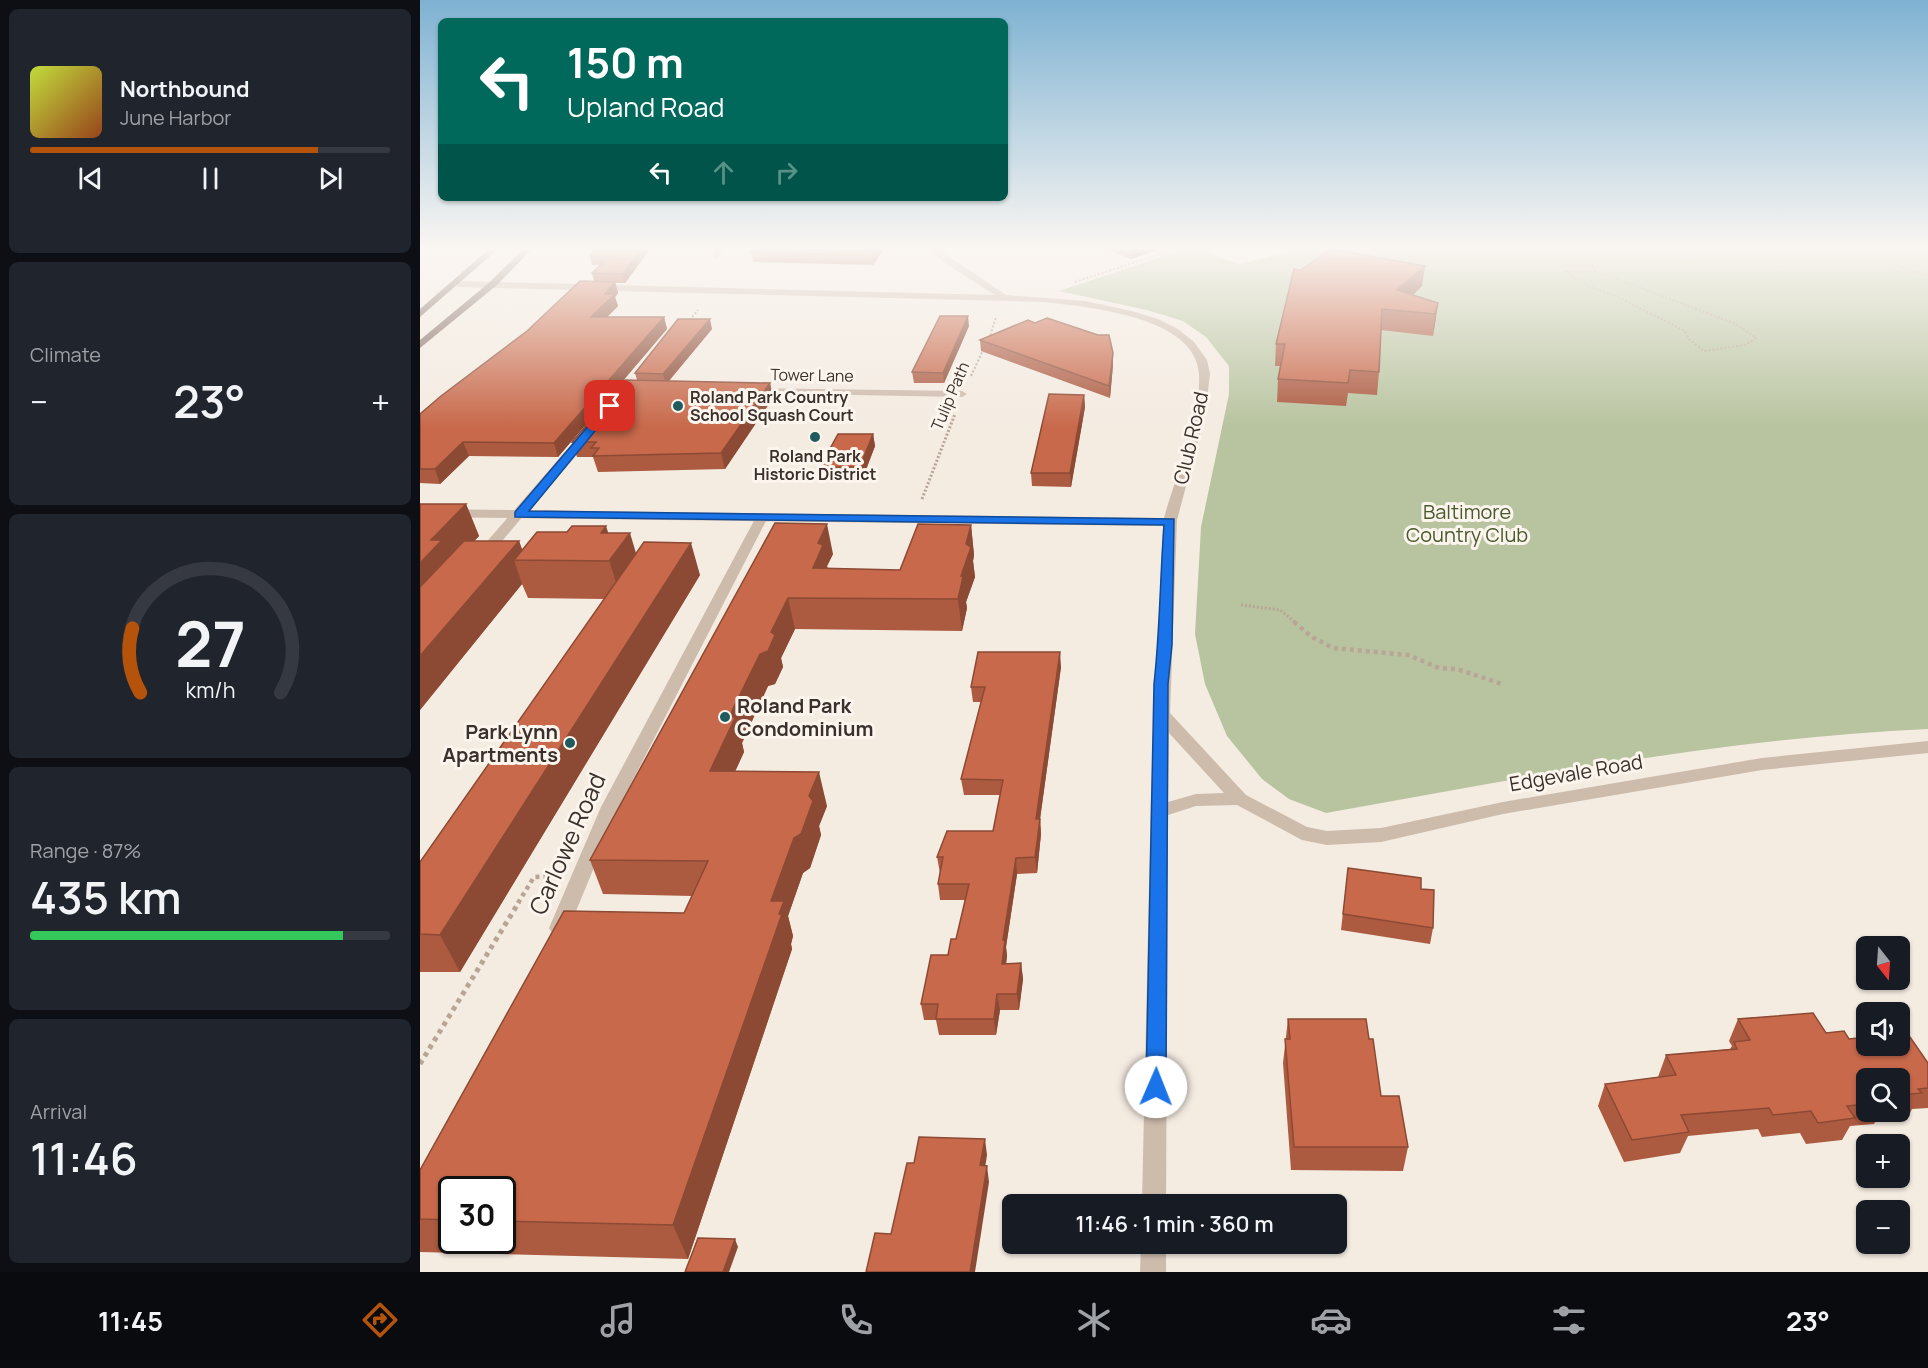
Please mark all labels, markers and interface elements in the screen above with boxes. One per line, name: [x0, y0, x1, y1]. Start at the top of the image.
text: 150 m: [567, 33, 684, 91]
icon: left: [468, 42, 546, 120]
text: Northbound: [120, 74, 250, 104]
text: Upland Road: [567, 88, 725, 125]
text: June Harbor: [120, 104, 232, 131]
icon: left: [644, 156, 677, 189]
icon: ahead: [707, 156, 740, 189]
icon: right: [770, 156, 803, 189]
icon: previous: [74, 162, 107, 195]
icon: pause: [194, 162, 227, 195]
icon: next: [314, 162, 347, 195]
text: Climate: [30, 341, 101, 368]
street label: Tulip Path: [926, 358, 974, 434]
street label: Tower Lane: [770, 363, 854, 387]
text: 23°: [173, 370, 246, 432]
text: −: [30, 379, 48, 424]
text: +: [371, 379, 390, 424]
pin: [584, 380, 635, 431]
place label: Roland Park Country School Squash Court: [690, 386, 854, 426]
icon: arrive: [593, 389, 626, 422]
street label: Club Road: [1167, 389, 1214, 487]
marker: Roland Park Country School Squash Court: [671, 399, 685, 413]
marker: Roland Park Historic District: [808, 430, 822, 444]
place label: Roland Park Historic District: [754, 445, 876, 485]
park label: Baltimore Country Club: [1406, 498, 1528, 548]
text: 27: [175, 600, 245, 686]
text: km/h: [185, 675, 235, 704]
place label: Roland Park Condominium: [737, 692, 873, 742]
marker: Roland Park Condominium: [718, 710, 732, 724]
place label: Park Lynn Apartments: [443, 718, 558, 768]
marker: Park Lynn Apartments: [563, 736, 577, 750]
street label: Edgevale Road: [1507, 748, 1645, 798]
street label: Carlowe Road: [521, 767, 613, 920]
text: Range · 87%: [30, 837, 141, 864]
text: 435 km: [30, 866, 181, 928]
north arrow: [1856, 936, 1910, 990]
map controls: [1856, 936, 1910, 1254]
button: sound: [1856, 1002, 1910, 1056]
position arrow: [1124, 1055, 1188, 1119]
button: search: [1856, 1068, 1910, 1122]
text: Arrival: [30, 1098, 87, 1125]
text: 11:46: [30, 1127, 138, 1189]
button: +: [1856, 1134, 1910, 1188]
speed limit sign: 30: [438, 1176, 516, 1254]
button: −: [1856, 1200, 1910, 1254]
text: 11:46 · 1 min · 360 m: [1075, 1209, 1274, 1239]
icon: directions: [359, 1299, 401, 1341]
icon: music: [597, 1299, 639, 1341]
icon: phone: [835, 1299, 877, 1341]
icon: climate: [1073, 1299, 1115, 1341]
icon: car: [1310, 1299, 1352, 1341]
icon: filters: [1548, 1299, 1590, 1341]
text: 11:45: [98, 1302, 163, 1339]
text: 23°: [1786, 1302, 1830, 1339]

